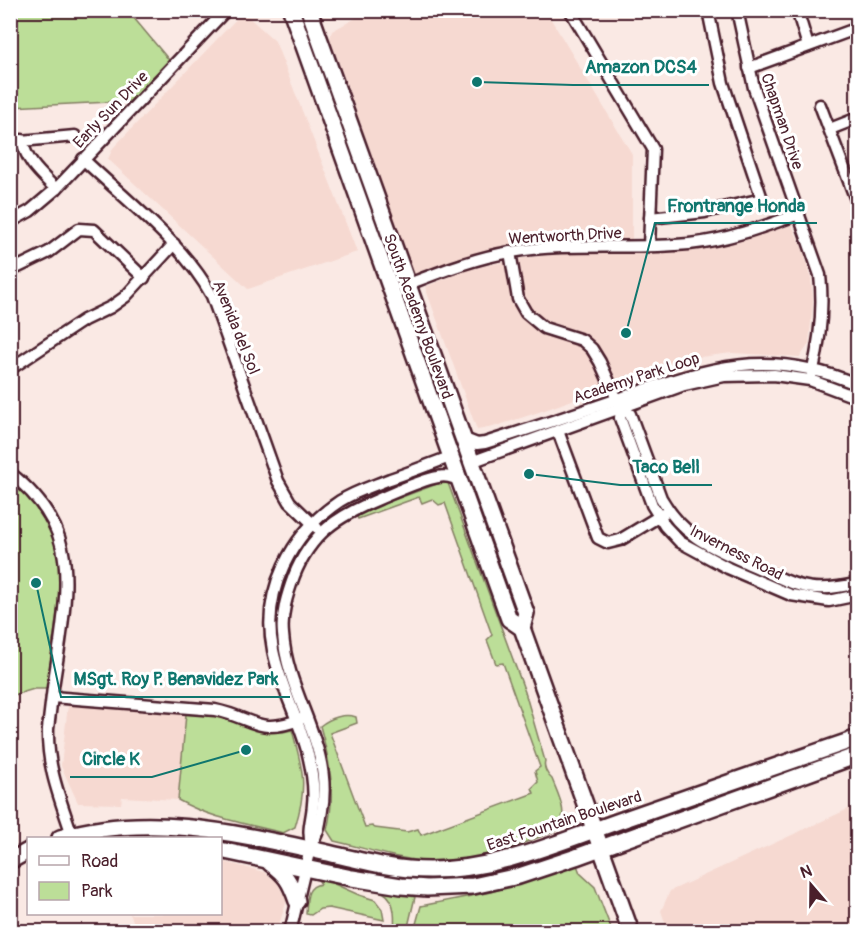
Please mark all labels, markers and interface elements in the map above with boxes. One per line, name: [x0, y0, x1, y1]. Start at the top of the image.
callout: Amazon DCS4: [573, 49, 709, 85]
text: Amazon DCS4: [585, 56, 698, 79]
street label: Early Sun Drive: [69, 67, 153, 152]
street label: Chapman Drive: [756, 71, 808, 172]
callout: Frontrange Honda: [655, 187, 817, 223]
text: Frontrange Honda: [667, 195, 806, 218]
street label: Wentworth Drive: [508, 223, 622, 249]
street label: South Academy Boulevard: [379, 231, 457, 402]
street label: Avenida del Sol: [208, 277, 264, 377]
street label: Academy Park Loop: [571, 348, 702, 408]
callout: Taco Bell: [620, 449, 712, 485]
text: Taco Bell: [631, 456, 700, 479]
street label: Inverness Road: [686, 521, 787, 585]
callout: MSgt. Roy P. Benavidez Park: [61, 661, 290, 697]
text: MSgt. Roy P. Benavidez Park: [74, 668, 279, 691]
callout: Circle K: [70, 741, 152, 777]
text: Circle K: [82, 748, 140, 771]
street label: East Fountain Boulevard: [484, 786, 644, 855]
legend: [27, 837, 222, 915]
text: Road: [81, 850, 118, 873]
north arrow: [781, 855, 841, 915]
text: N: [798, 861, 815, 883]
text: Park: [81, 880, 113, 903]

